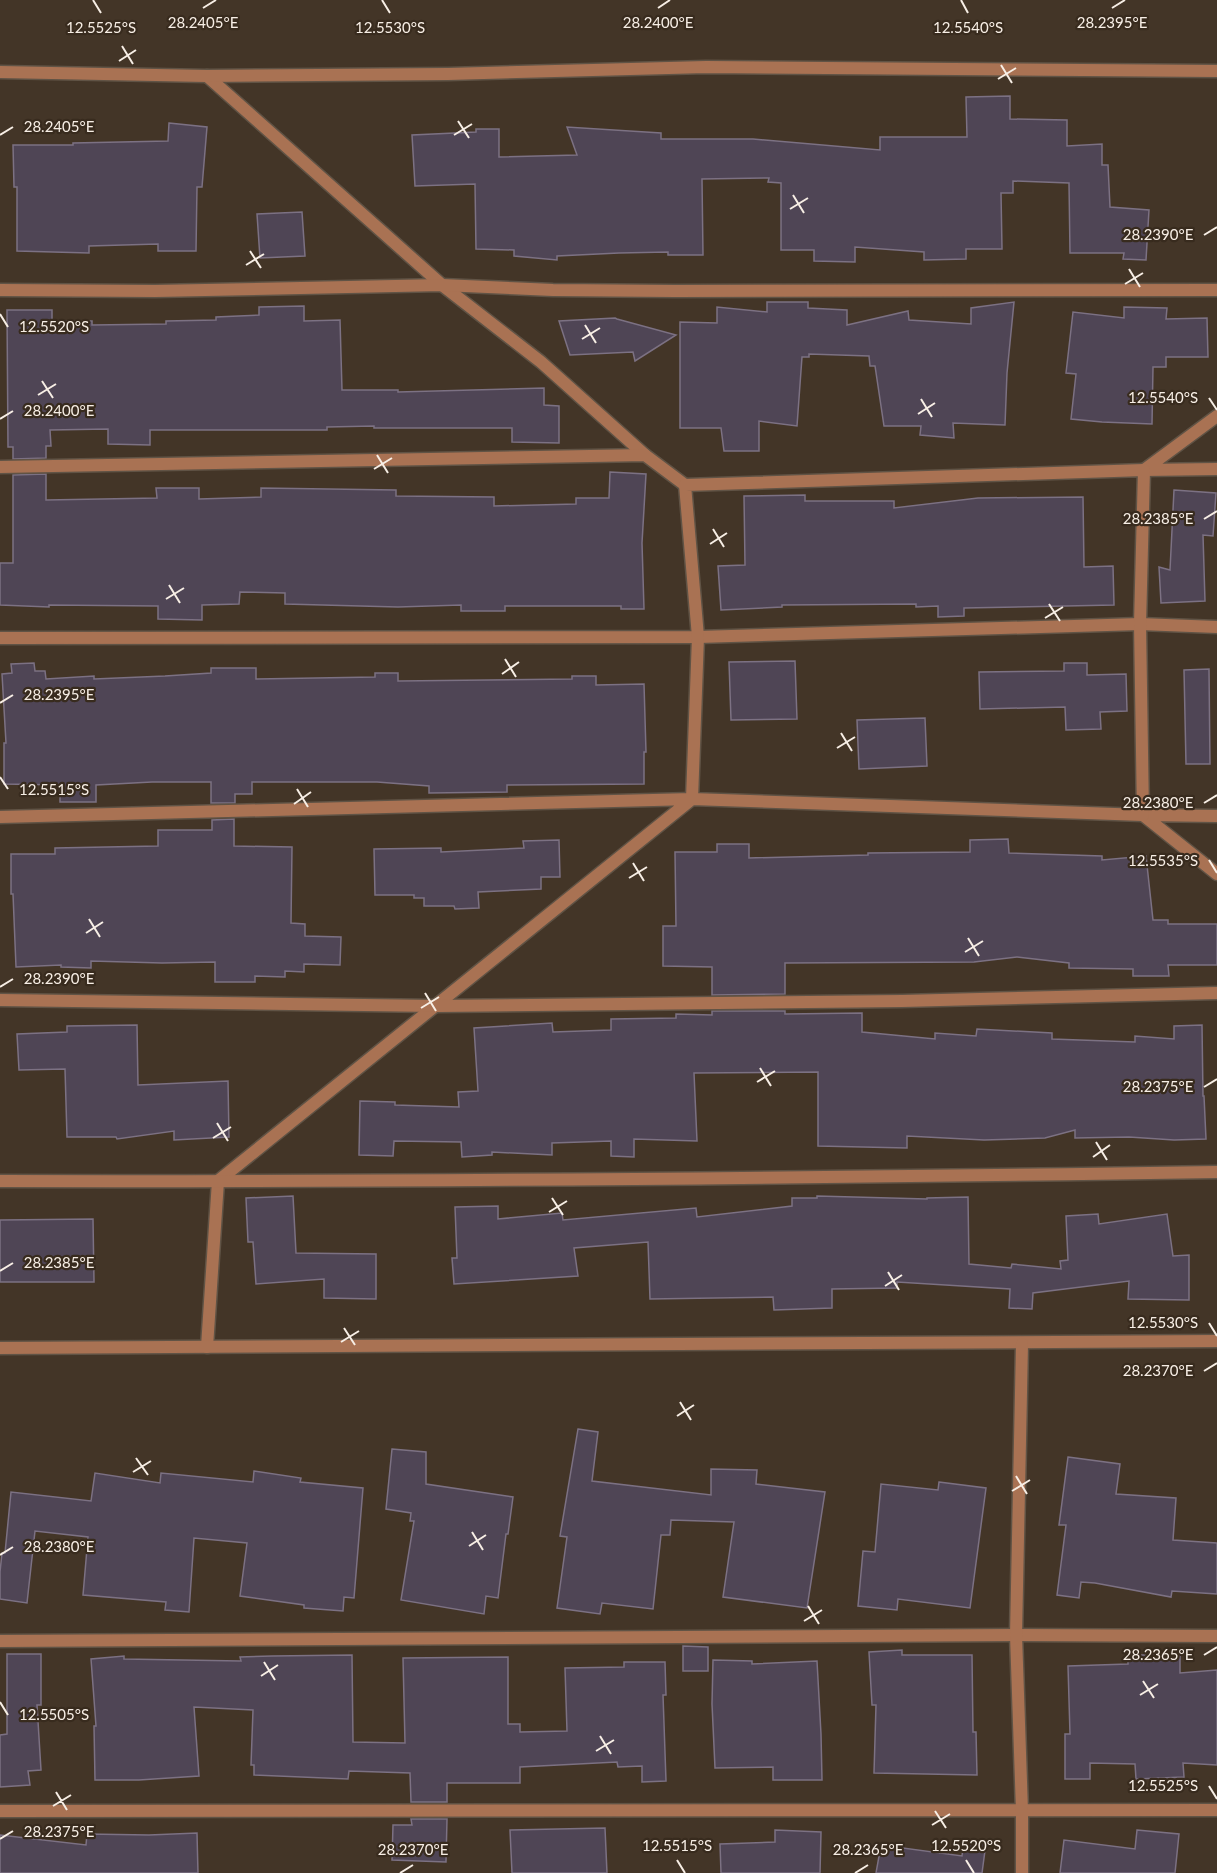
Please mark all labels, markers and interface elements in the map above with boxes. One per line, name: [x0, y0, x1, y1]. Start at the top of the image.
text: 28.2405°E: [168, 13, 238, 31]
text: 28.2400°E: [623, 13, 693, 31]
text: 28.2395°E: [1077, 13, 1147, 31]
text: 12.5525°S: [66, 18, 136, 36]
text: 12.5530°S: [355, 18, 425, 36]
text: 12.5540°S: [933, 18, 1003, 36]
text: 28.2405°E: [24, 117, 94, 135]
text: 28.2390°E: [1123, 225, 1193, 243]
text: 12.5520°S: [19, 317, 89, 335]
text: 12.5540°S: [1128, 388, 1198, 406]
text: 28.2400°E: [24, 401, 94, 419]
text: 28.2385°E: [1123, 509, 1193, 527]
text: 28.2395°E: [24, 685, 94, 703]
text: 12.5515°S: [19, 780, 89, 798]
text: 28.2380°E: [1123, 793, 1193, 811]
text: 12.5535°S: [1128, 851, 1198, 869]
text: 28.2390°E: [24, 969, 94, 987]
text: 28.2375°E: [1123, 1077, 1193, 1095]
text: 28.2385°E: [24, 1253, 94, 1271]
text: 12.5530°S: [1128, 1313, 1198, 1331]
text: 28.2370°E: [1123, 1361, 1193, 1379]
text: 28.2380°E: [24, 1537, 94, 1555]
text: 28.2365°E: [1123, 1645, 1193, 1663]
text: 12.5505°S: [19, 1705, 89, 1723]
text: 12.5525°S: [1128, 1776, 1198, 1794]
text: 28.2375°E: [24, 1822, 94, 1840]
text: 12.5515°S: [642, 1836, 712, 1854]
text: 12.5520°S: [931, 1836, 1001, 1854]
text: 28.2370°E: [378, 1840, 448, 1858]
text: 28.2365°E: [833, 1840, 903, 1858]

